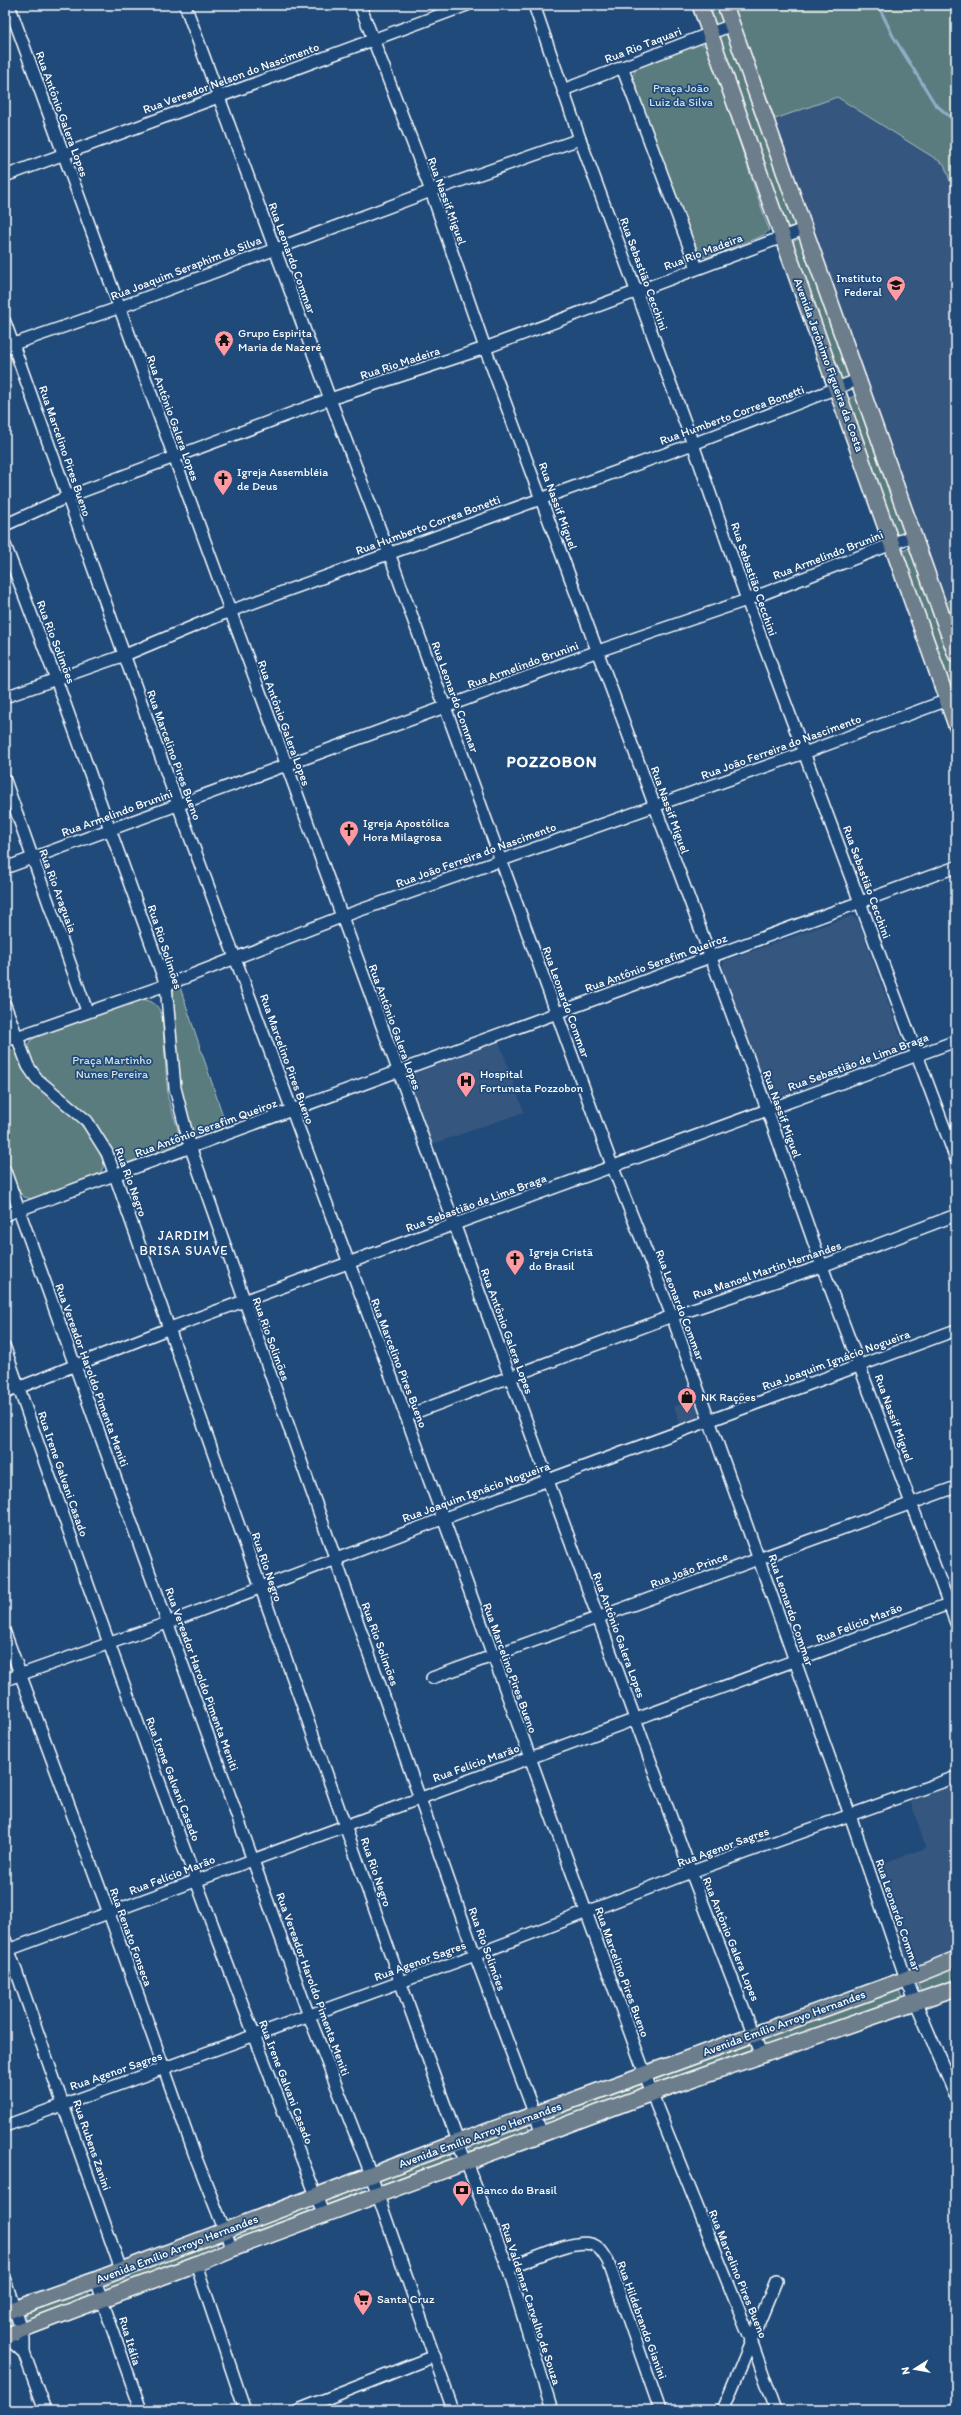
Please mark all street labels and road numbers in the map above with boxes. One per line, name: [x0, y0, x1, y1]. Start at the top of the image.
street label: Rua Rio Taquari: [603, 24, 683, 66]
street label: Rua Vereador Nelson do Nascimento: [141, 40, 321, 116]
street label: Rua Antônio Galera Lopes: [33, 49, 91, 179]
street label: Rua Nassif Miguel: [425, 155, 470, 247]
street label: Rua Leonardo Commar: [265, 200, 319, 316]
street label: Rua Sebastião Cecchini: [617, 216, 671, 332]
street label: Rua Rio Madeira: [662, 231, 744, 273]
street label: Rua Joaquim Seraphim da Silva: [109, 232, 264, 303]
street label: Avenida Jerônimo Figueira da Costa: [791, 276, 867, 454]
street label: Rua Rio Madeira: [358, 343, 442, 382]
street label: Rua Antônio Galera Lopes: [144, 353, 202, 483]
street label: Rua Humberto Correa Bonetti: [658, 382, 806, 448]
street label: Rua Marcelino Pires Bueno: [36, 384, 94, 518]
street label: Rua Nassif Miguel: [536, 460, 581, 552]
street label: Rua Humberto Correa Bonetti: [354, 492, 502, 558]
street label: Rua Sebastião Cecchini: [728, 520, 780, 638]
street label: Rua Armelindo Brunini: [771, 527, 885, 583]
street label: Rua Rio Solimões: [34, 598, 78, 686]
street label: Rua Armelindo Brunini: [465, 638, 581, 692]
street label: Rua Leonardo Commar: [428, 639, 482, 755]
street label: Rua Antônio Galera Lopes: [255, 658, 313, 788]
street label: Rua Marcelino Pires Bueno: [144, 688, 204, 822]
street label: Rua João Ferreira do Nascimento: [699, 711, 863, 783]
street label: Rua Nassif Miguel: [648, 764, 693, 856]
street label: Rua Armelindo Brunini: [59, 786, 175, 840]
street label: Rua João Ferreira do Nascimento: [394, 819, 558, 891]
street label: Rua Sebastião Cecchini: [840, 824, 894, 940]
street label: Rua Rio Araguaia: [36, 847, 80, 936]
street label: Rua Rio Solimões: [145, 903, 185, 991]
street label: Rua Antônio Serafim Queiroz: [583, 931, 729, 995]
street label: Rua Leonardo Commar: [539, 944, 593, 1060]
street label: Rua Antônio Galera Lopes: [366, 962, 424, 1092]
street label: Rua Marcelino Pires Bueno: [257, 992, 317, 1126]
street label: Rua Sebastião de Lima Braga: [786, 1030, 930, 1094]
street label: Rua Nassif Miguel: [760, 1068, 805, 1160]
street label: Rua Antônio Serafim Queiroz: [133, 1096, 279, 1160]
street label: Rua Rio Negro: [112, 1146, 150, 1218]
street label: Rua Sebastião de Lima Braga: [404, 1171, 548, 1235]
street label: Rua Manoel Martin Hernandes: [691, 1238, 843, 1302]
street label: Rua Leonardo Commar: [652, 1248, 708, 1362]
street label: Rua Antônio Galera Lopes: [478, 1266, 536, 1396]
street label: Rua Vereador Haroldo Pimenta Meniti: [52, 1281, 132, 1469]
street label: Rua Rio Solimões: [249, 1295, 293, 1383]
street label: Rua Marcelino Pires Bueno: [368, 1296, 430, 1430]
street label: Rua Joaquim Ignácio Nogueira: [760, 1326, 912, 1393]
street label: Rua Nassif Miguel: [872, 1372, 917, 1464]
street label: Rua Irene Galvani Casado: [35, 1409, 91, 1539]
street label: Rua Joaquim Ignácio Nogueira: [400, 1458, 552, 1525]
street label: Rua Rio Negro: [249, 1530, 285, 1604]
street label: Rua João Prince: [648, 1549, 730, 1591]
street label: Rua Leonardo Commar: [765, 1552, 817, 1668]
street label: Rua Antônio Galera Lopes: [590, 1570, 648, 1700]
street label: Rua Vereador Haroldo Pimenta Meniti: [162, 1585, 242, 1773]
street label: Rua Rio Solimões: [358, 1600, 402, 1688]
street label: Rua Felício Marão: [814, 1600, 904, 1646]
street label: Rua Marcelino Pires Bueno: [480, 1601, 540, 1735]
street label: Rua Irene Galvani Casado: [143, 1715, 203, 1843]
street label: Rua Felício Marão: [431, 1741, 521, 1785]
street label: Rua Agenor Sagres: [675, 1824, 771, 1870]
street label: Rua Rio Negro: [358, 1835, 394, 1909]
street label: Rua Felício Marão: [127, 1852, 217, 1898]
street label: Rua Leonardo Commar: [872, 1857, 924, 1973]
street label: Rua Antônio Galera Lopes: [700, 1875, 762, 2003]
street label: Rua Renato Fonseca: [107, 1886, 155, 1988]
street label: Rua Vereador Haroldo Pimenta Meniti: [273, 1890, 353, 2078]
street label: Rua Rio Solimões: [465, 1905, 509, 1993]
street label: Rua Marcelino Pires Bueno: [592, 1905, 652, 2039]
street label: Rua Agenor Sagres: [372, 1938, 468, 1984]
street label: Avenida Emílio Arroyo Hernandes: [701, 1987, 867, 2059]
street label: Rua Irene Galvani Casado: [256, 2018, 316, 2146]
street label: Rua Agenor Sagres: [68, 2049, 164, 2093]
street label: Rua Rubens Zanini: [70, 2098, 114, 2192]
street label: Avenida Emílio Arroyo Hernandes: [397, 2099, 563, 2171]
street label: Rua Marcelino Pires Bueno: [706, 2208, 770, 2340]
street label: Avenida Emílio Arroyo Hernandes: [94, 2212, 260, 2286]
street label: Rua Valdemar Carvalho de Souza: [498, 2221, 564, 2388]
street label: Rua Hildebrando Gianini: [614, 2259, 670, 2381]
street label: Rua Itália: [116, 2315, 144, 2368]

